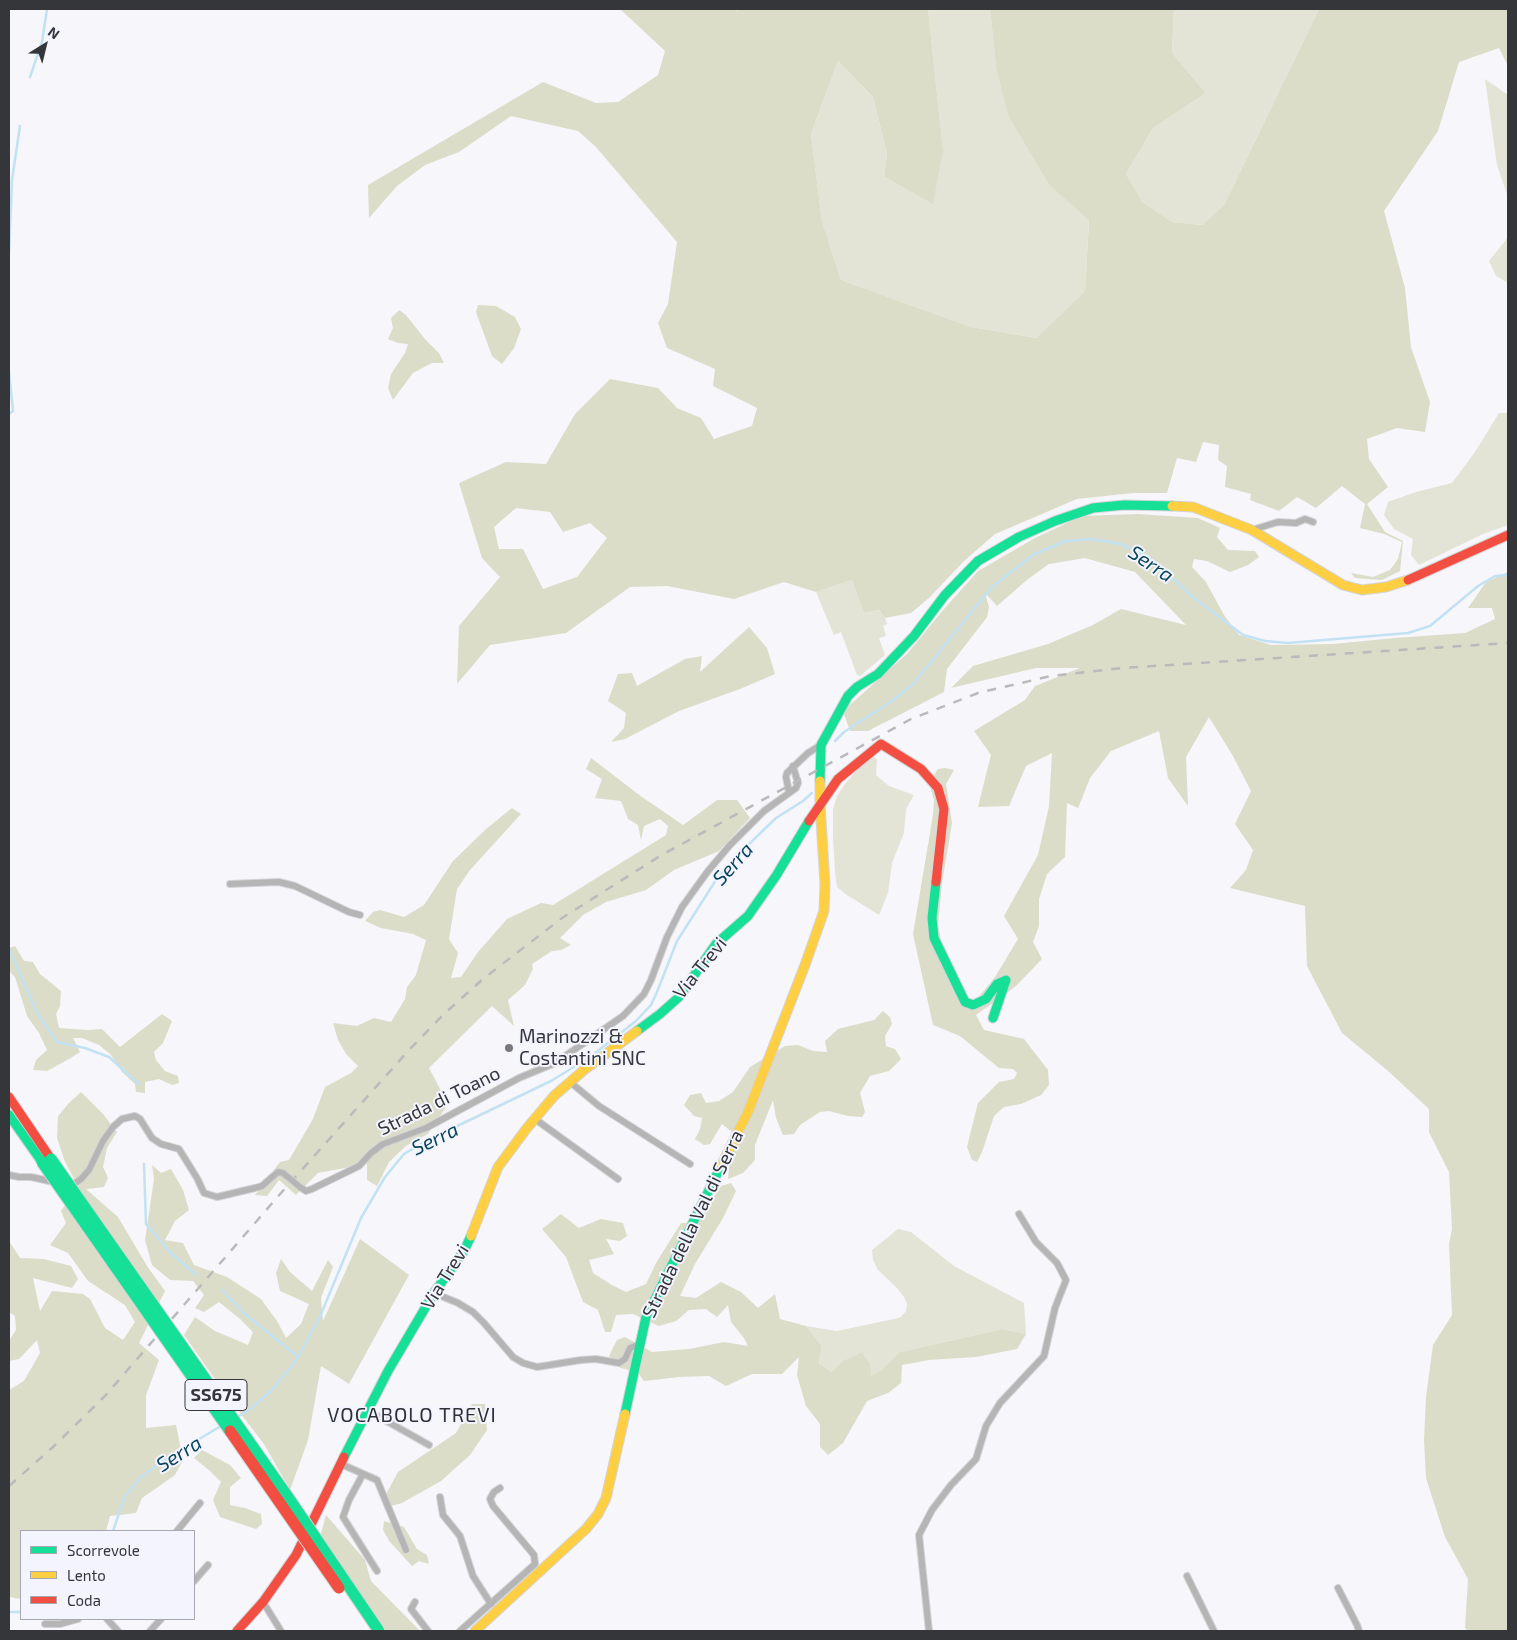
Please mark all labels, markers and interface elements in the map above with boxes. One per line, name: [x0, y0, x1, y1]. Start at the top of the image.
north arrow: [20, 20, 70, 70]
text: N: [45, 23, 63, 42]
water label: Serra: [1124, 540, 1178, 588]
water label: Serra: [708, 838, 758, 890]
street label: Via Trevi: [668, 933, 732, 1003]
place label: Marinozzi & Costantini SNC: [519, 1026, 646, 1070]
marker: Marinozzi & Costantini SNC: [503, 1042, 515, 1054]
street label: Strada di Toano: [374, 1062, 504, 1140]
water label: Serra: [408, 1117, 462, 1161]
street label: Strada della Val di Serra: [638, 1126, 748, 1322]
street label: Via Trevi: [416, 1240, 474, 1314]
road number: SS675: [185, 1380, 247, 1410]
district label: VOCABOLO TREVI: [326, 1403, 498, 1427]
water label: Serra: [152, 1431, 206, 1477]
legend: [20, 1530, 195, 1620]
text: Scorrevole: [67, 1541, 140, 1559]
text: Lento: [67, 1566, 106, 1584]
text: Coda: [67, 1591, 101, 1609]

